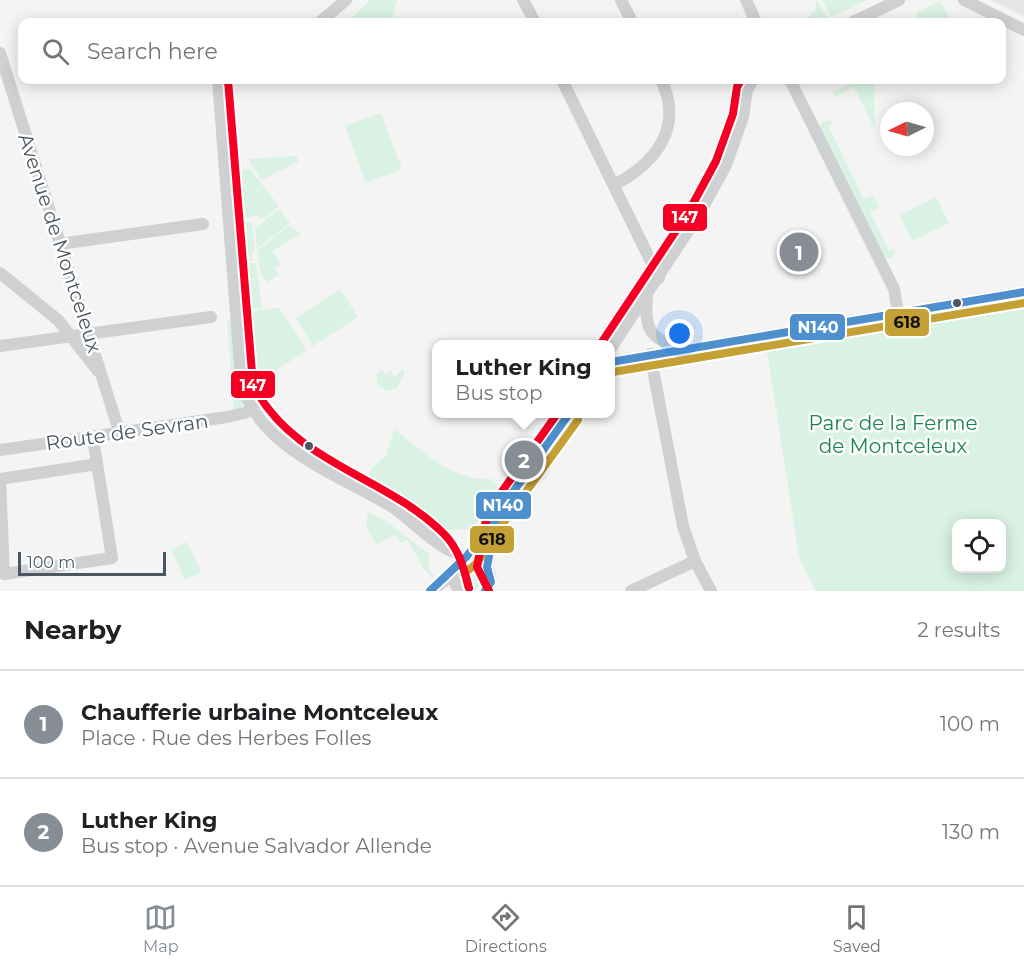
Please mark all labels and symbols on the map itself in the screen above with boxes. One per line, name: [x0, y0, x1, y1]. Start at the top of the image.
north arrow: [880, 102, 934, 156]
street label: Avenue de Montceleux: [13, 130, 107, 356]
line badge: 147: [662, 203, 708, 232]
text: 147: [672, 208, 698, 227]
pin: 1: [780, 230, 818, 274]
unlabelled marker: [951, 297, 963, 309]
line badge: 618: [884, 308, 930, 337]
line badge: N140: [789, 313, 846, 341]
text: 618: [893, 313, 921, 332]
text: N140: [797, 318, 839, 337]
your location: [665, 319, 694, 348]
line badge: 147: [230, 370, 276, 399]
text: 147: [240, 376, 266, 395]
street label: Route de Sevran: [44, 409, 210, 455]
park label: Parc de la Ferme de Montceleux: [809, 411, 977, 458]
pin: 2: [504, 438, 544, 482]
unlabelled marker: [303, 440, 315, 452]
line badge: N140: [475, 491, 532, 520]
text: N140: [482, 496, 524, 515]
line badge: 618: [469, 525, 515, 554]
text: 618: [478, 530, 506, 549]
scale bar: [18, 549, 166, 576]

